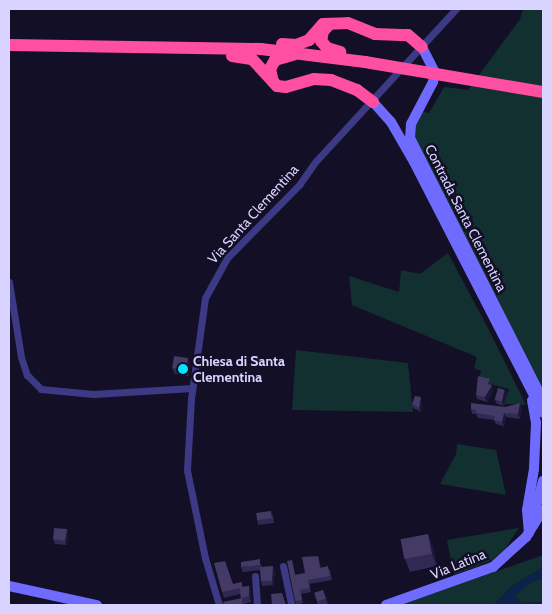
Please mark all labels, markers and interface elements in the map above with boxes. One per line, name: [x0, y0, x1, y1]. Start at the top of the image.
street label: Contrada Santa Clementina: [422, 142, 510, 294]
street label: Via Santa Clementina: [204, 161, 302, 267]
place label: Chiesa di Santa Clementina: [193, 353, 285, 386]
marker: Chiesa di Santa Clementina: [177, 363, 189, 375]
street label: Via Latina: [428, 545, 488, 583]

